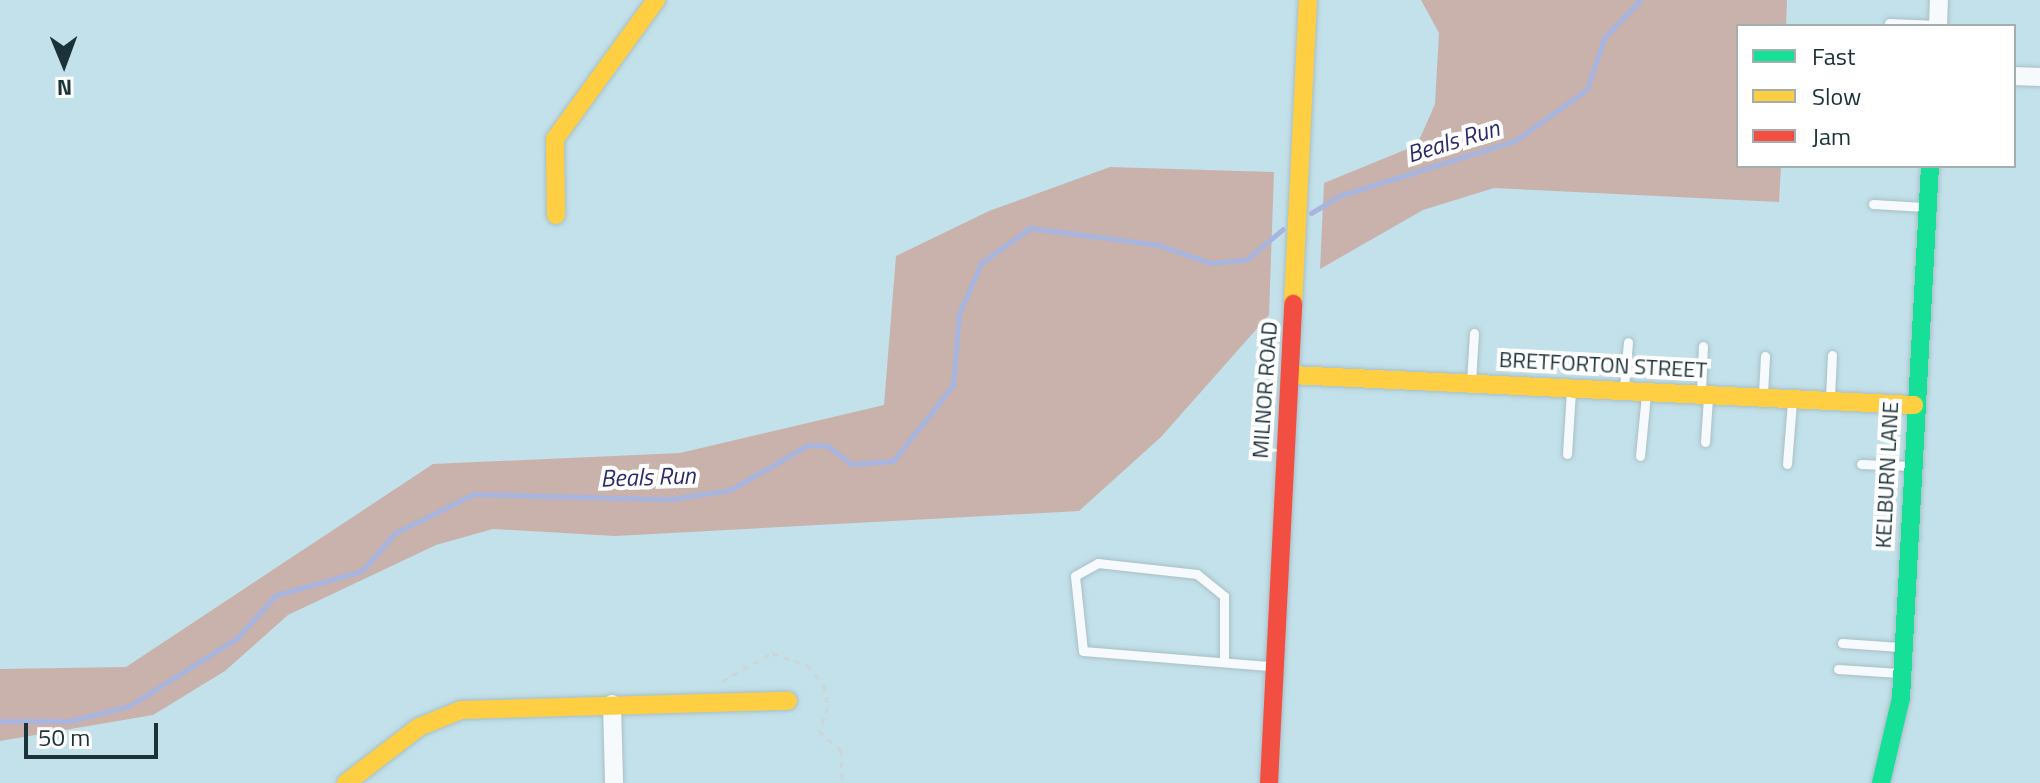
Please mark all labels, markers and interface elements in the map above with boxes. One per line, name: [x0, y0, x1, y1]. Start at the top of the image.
north arrow: [24, 24, 104, 104]
legend: [1736, 24, 2016, 168]
text: Fast: [1812, 38, 1855, 74]
text: N: [56, 71, 72, 105]
text: Slow: [1812, 78, 1861, 114]
water label: Beals Run: [1403, 113, 1503, 169]
text: Jam: [1812, 118, 1851, 154]
street label: MILNOR ROAD: [1247, 321, 1283, 459]
street label: BRETFORTON STREET: [1498, 346, 1708, 384]
street label: KELBURN LANE: [1870, 401, 1904, 549]
water label: Beals Run: [600, 461, 696, 493]
scale bar: [28, 707, 162, 757]
text: 50 m: [38, 719, 90, 755]

